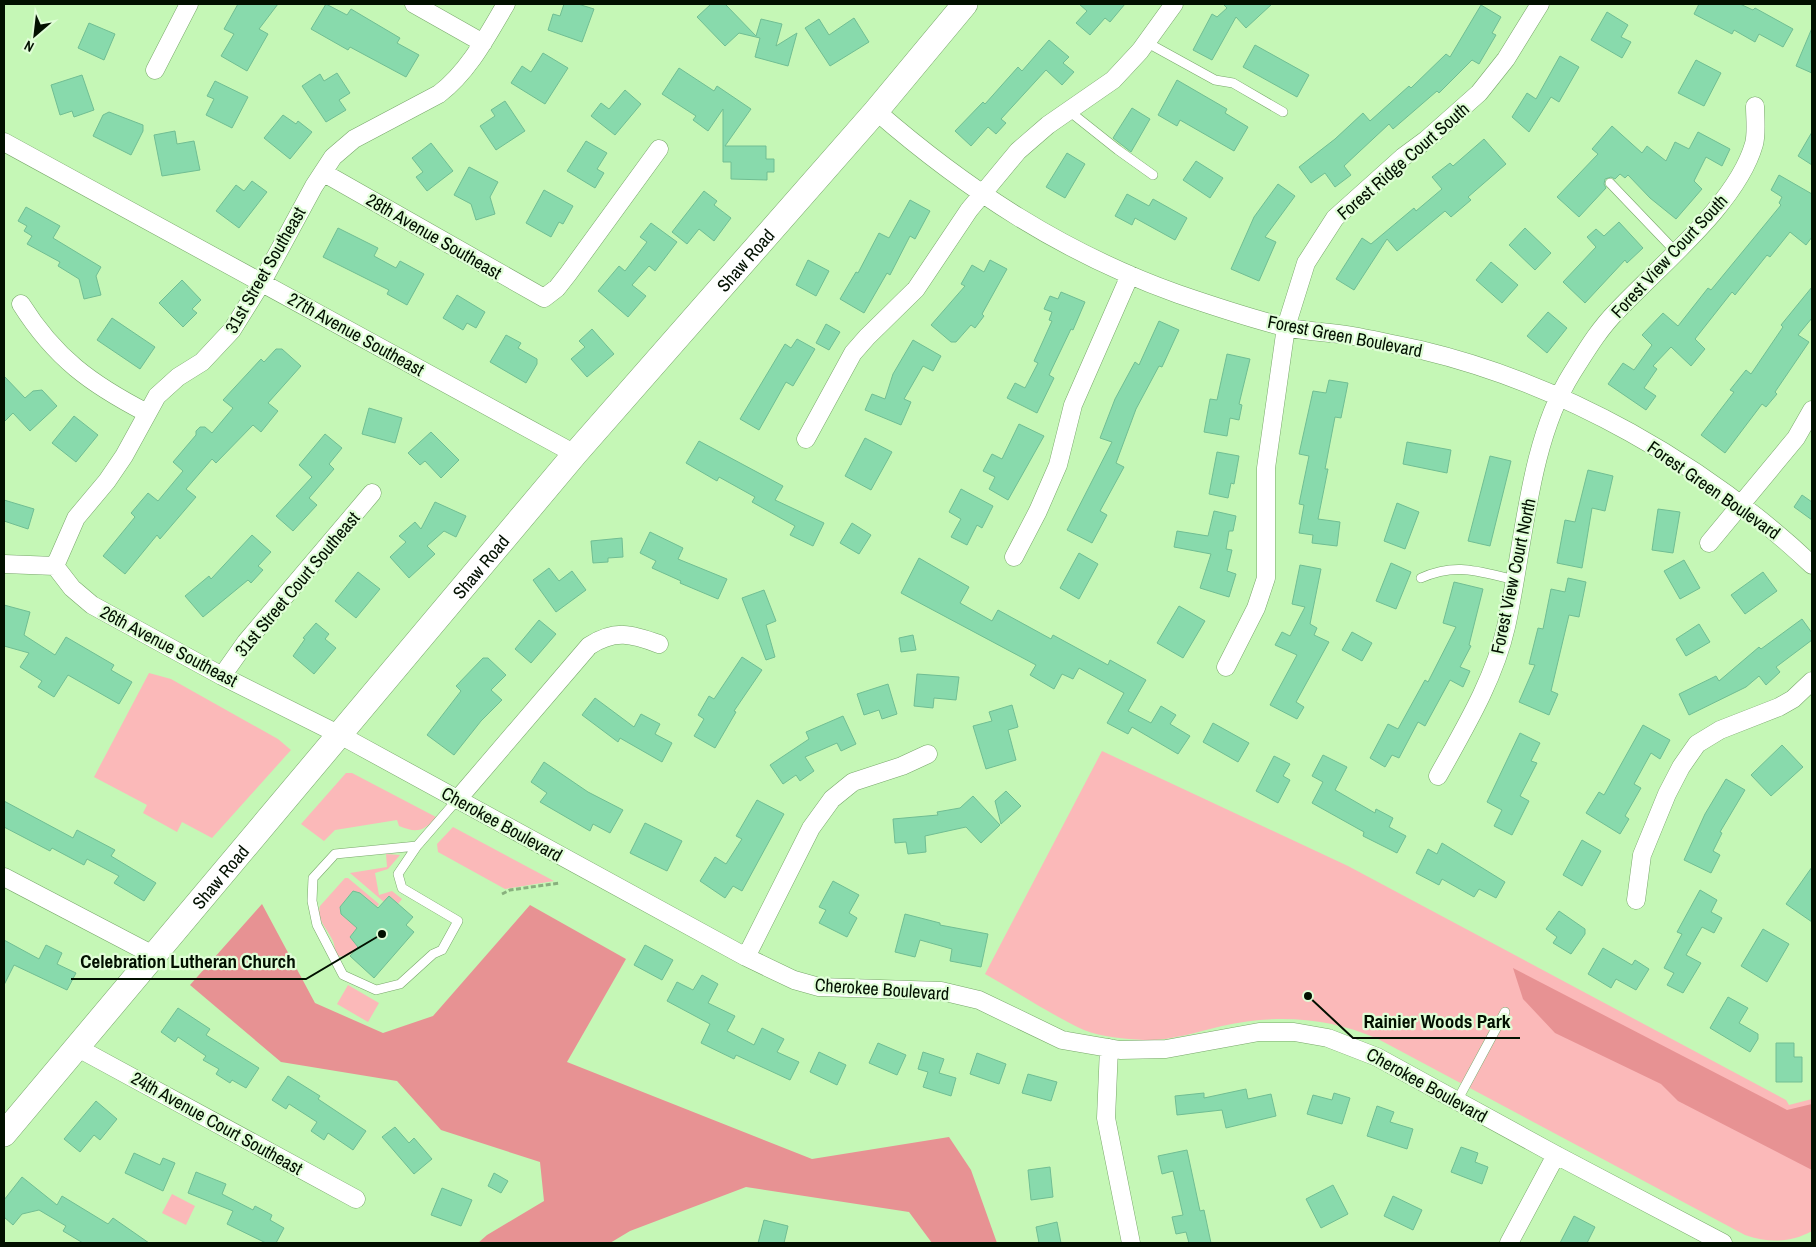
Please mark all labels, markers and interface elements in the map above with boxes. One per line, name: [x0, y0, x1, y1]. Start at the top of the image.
north arrow: [10, 10, 60, 60]
text: N: [21, 37, 37, 56]
street label: Forest Ridge Court South: [1332, 97, 1474, 225]
street label: 28th Avenue Southeast: [362, 187, 506, 285]
street label: Forest View Court South: [1605, 189, 1733, 323]
street label: 31st Street Southeast: [219, 202, 311, 338]
street label: Shaw Road: [711, 223, 780, 297]
street label: 27th Avenue Southeast: [283, 286, 429, 382]
street label: Forest Green Boulevard: [1266, 309, 1424, 363]
street label: Forest Green Boulevard: [1643, 435, 1785, 545]
street label: Forest View Court North: [1484, 496, 1542, 656]
street label: 31st Street Court Southeast: [229, 506, 365, 662]
street label: Shaw Road: [446, 529, 515, 604]
street label: 26th Avenue Southeast: [96, 599, 242, 693]
street label: Cherokee Boulevard: [437, 780, 567, 868]
street label: Shaw Road: [186, 839, 254, 914]
callout: Celebration Lutheran Church: [71, 945, 306, 979]
text: Celebration Lutheran Church: [80, 948, 296, 974]
street label: Cherokee Boulevard: [814, 972, 950, 1006]
callout: Rainier Woods Park: [1353, 1004, 1520, 1038]
text: Rainier Woods Park: [1364, 1008, 1511, 1034]
street label: Cherokee Boulevard: [1362, 1041, 1492, 1129]
street label: 24th Avenue Court Southeast: [127, 1065, 307, 1181]

